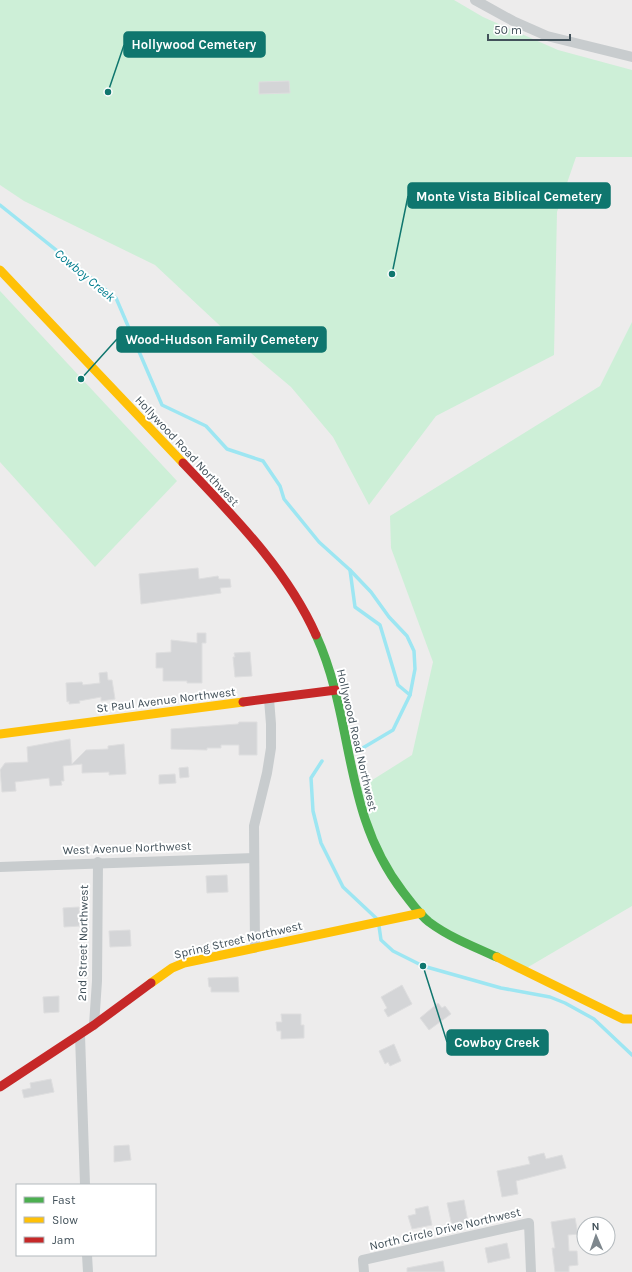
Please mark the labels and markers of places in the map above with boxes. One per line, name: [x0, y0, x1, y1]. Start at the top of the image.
callout: Hollywood Cemetery: [124, 32, 265, 57]
callout: Monte Vista Biblical Cemetery: [408, 183, 610, 208]
callout: Wood-Hudson Family Cemetery: [117, 327, 326, 352]
callout: Cowboy Creek: [447, 1030, 548, 1055]

